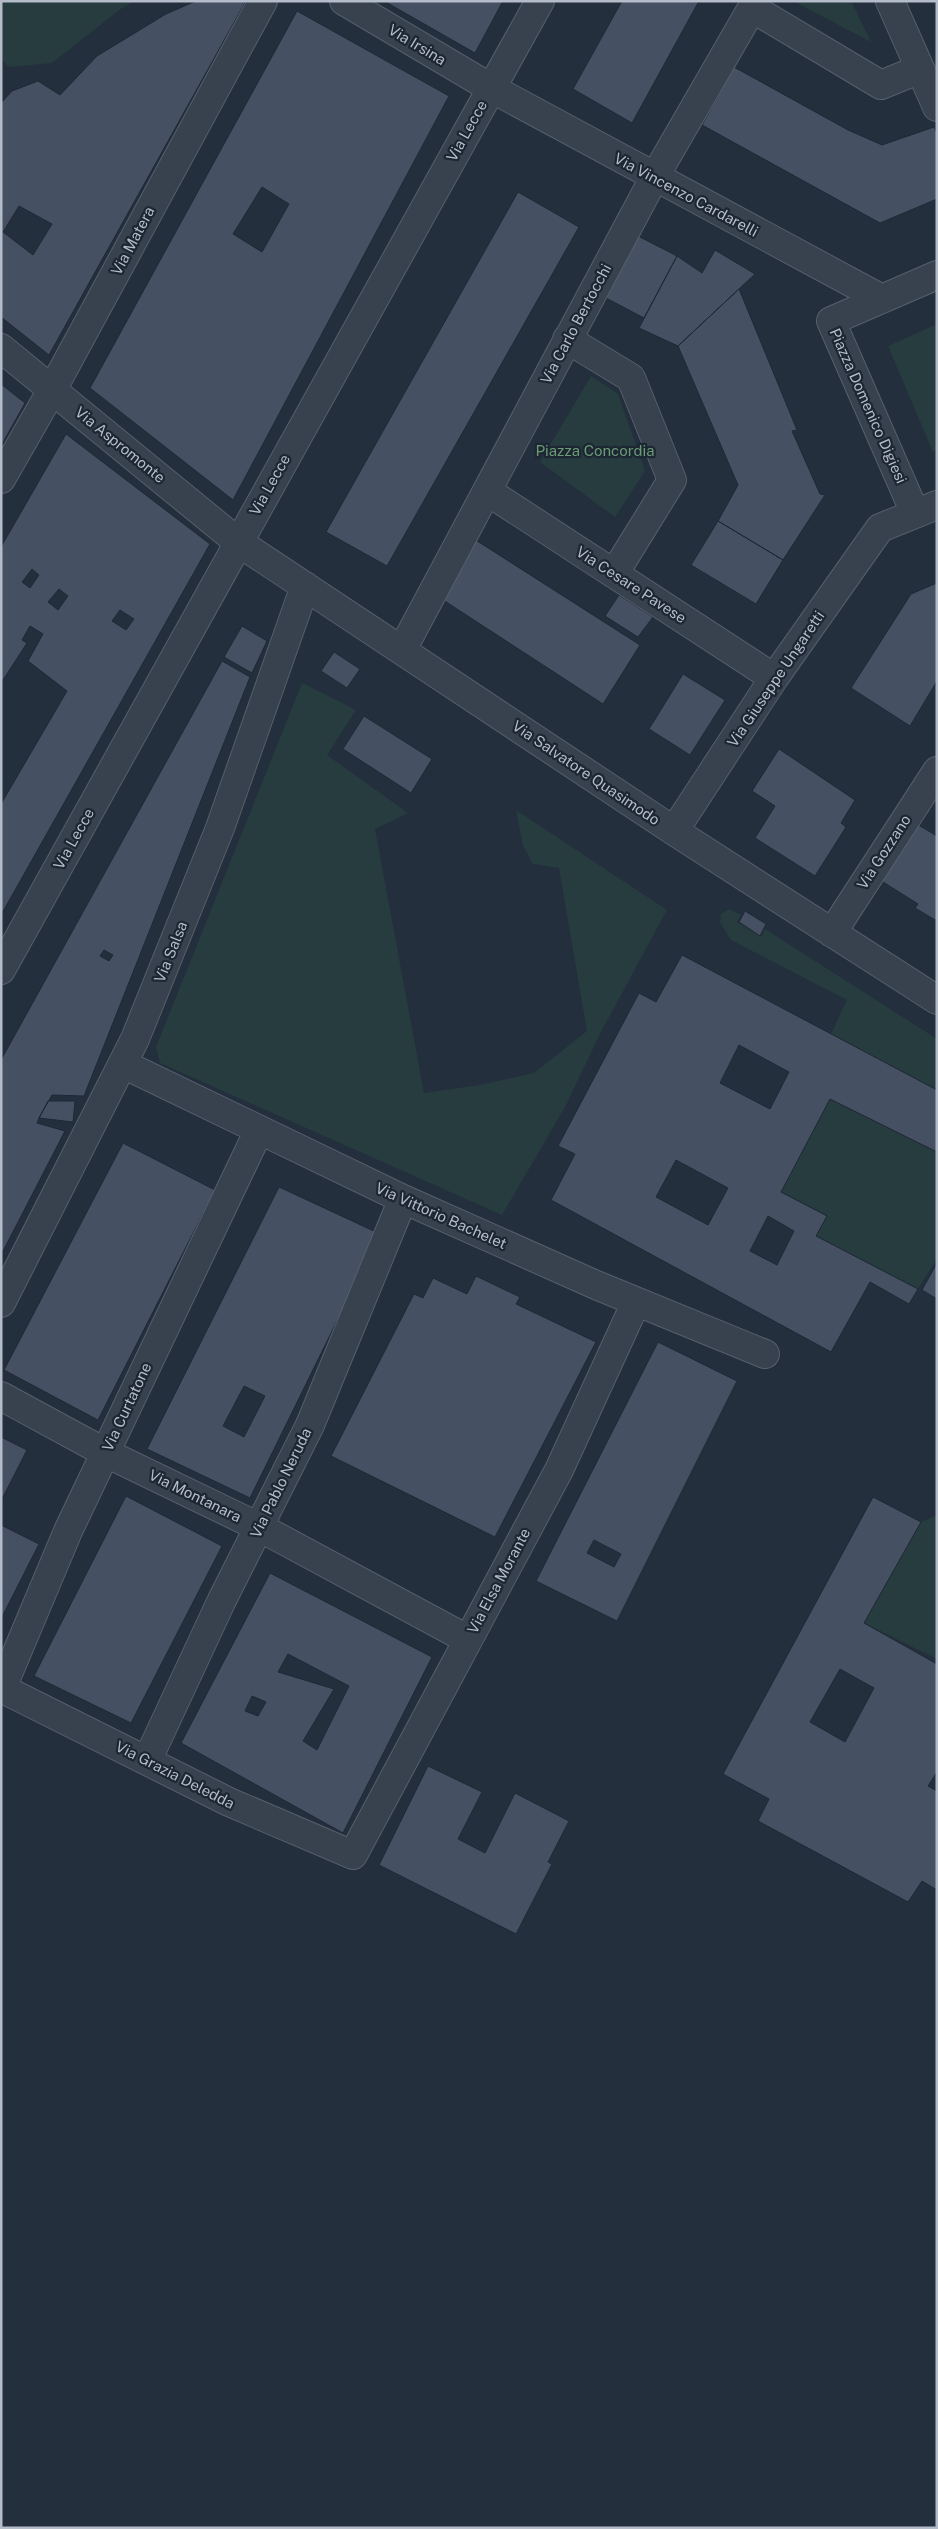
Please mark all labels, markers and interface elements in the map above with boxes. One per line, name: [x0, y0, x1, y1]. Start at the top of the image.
street label: Via Irsina: [385, 21, 449, 68]
street label: Via Lecce: [443, 97, 490, 164]
street label: Via Vincenzo Cardarelli: [611, 149, 761, 240]
street label: Via Matera: [107, 204, 158, 278]
street label: Via Carlo Bertocchi: [537, 261, 614, 387]
street label: Piazza Domenico Digiesi: [827, 326, 910, 486]
street label: Via Aspromonte: [72, 403, 169, 486]
park label: Piazza Concordia: [536, 442, 654, 459]
street label: Via Lecce: [246, 451, 293, 518]
street label: Via Cesare Pavese: [573, 543, 689, 626]
street label: Via Giuseppe Ungaretti: [724, 608, 827, 750]
street label: Via Salvatore Quasimodo: [509, 717, 663, 828]
street label: Via Lecce: [50, 805, 97, 872]
street label: Via Gozzano: [853, 811, 914, 892]
street label: Via Salsa: [151, 919, 190, 985]
street label: Via Vittorio Bachelet: [373, 1179, 510, 1252]
street label: Via Curtatone: [99, 1360, 154, 1454]
street label: Via Pablo Neruda: [247, 1425, 315, 1540]
street label: Via Montanara: [146, 1466, 244, 1525]
street label: Via Elsa Morante: [464, 1525, 533, 1636]
street label: Via Grazia Deledda: [113, 1737, 238, 1812]

